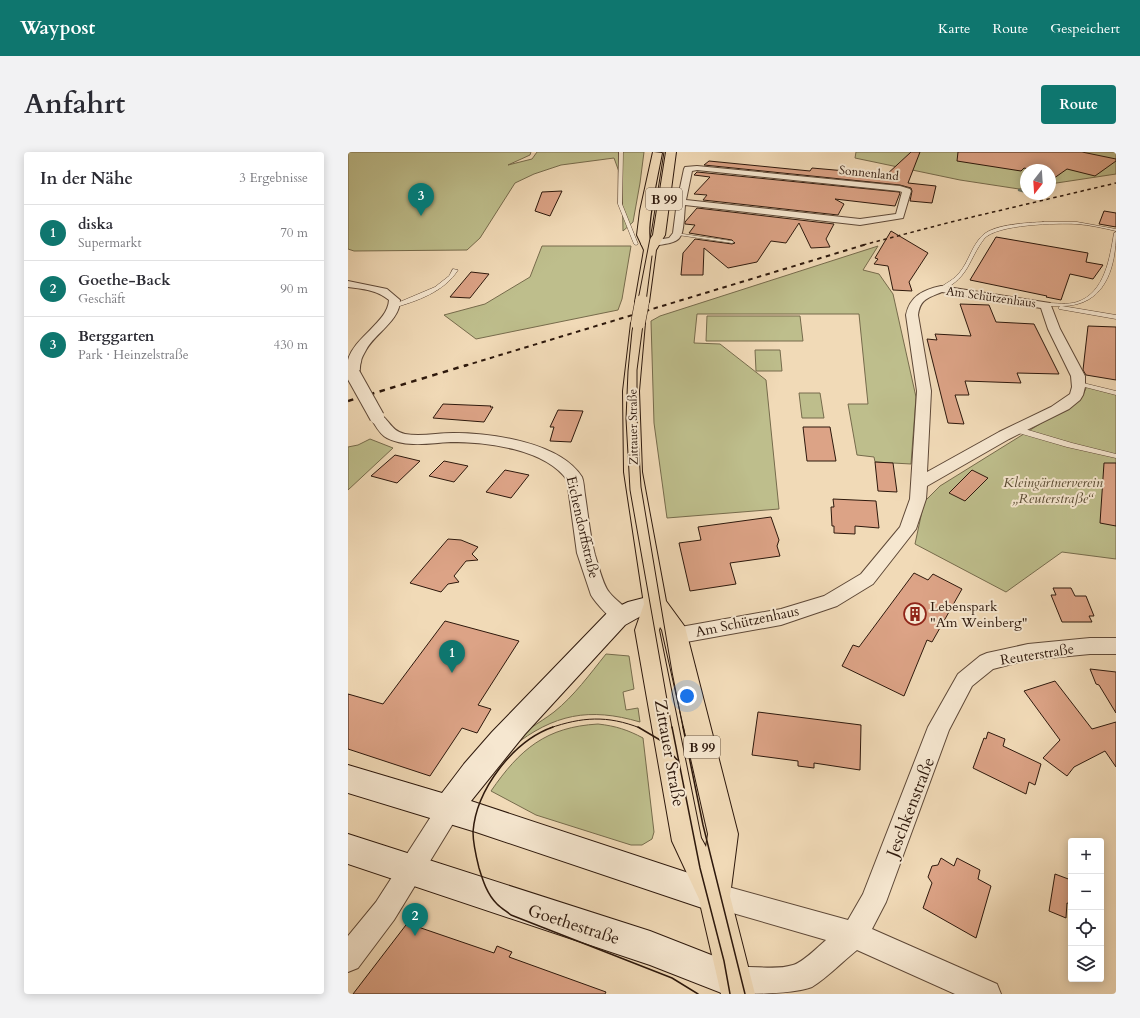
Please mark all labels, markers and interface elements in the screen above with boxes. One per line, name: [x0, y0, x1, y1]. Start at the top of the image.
text: Waypost: [20, 15, 95, 41]
text: Karte: [938, 19, 970, 38]
text: Route: [992, 19, 1028, 38]
text: Gespeichert: [1050, 19, 1120, 38]
text: Anfahrt: [24, 85, 125, 123]
button: Route: [1041, 85, 1116, 124]
street label: Sonnenland: [838, 162, 900, 184]
north arrow: [1020, 164, 1056, 200]
text: In der Nähe: [40, 167, 133, 190]
text: 3 Ergebnisse: [239, 169, 308, 187]
pin: 3: [408, 183, 434, 216]
road number: B 99: [646, 188, 682, 210]
text: diska: [78, 214, 113, 234]
text: 1: [50, 224, 56, 242]
text: 70 m: [280, 224, 308, 242]
text: Supermarkt: [78, 234, 142, 252]
text: Goethe-Back: [78, 270, 171, 290]
text: 2: [50, 280, 56, 298]
text: 90 m: [280, 280, 308, 298]
street label: Am Schützenhaus: [945, 283, 1037, 311]
text: Geschäft: [78, 290, 125, 308]
text: Berggarten: [78, 326, 154, 346]
text: 3: [50, 336, 56, 354]
text: 430 m: [274, 336, 308, 354]
text: Park · Heinzelstraße: [78, 346, 189, 364]
street label: Zittauer Straße: [624, 389, 642, 465]
park label: Kleingärtnerverein „Reuterstraße“: [1003, 473, 1103, 508]
street label: Eichendorffstraße: [562, 474, 604, 580]
place label: Lebenspark "Am Weinberg": [930, 597, 1028, 632]
street label: Am Schützenhaus: [694, 601, 801, 642]
building icon: Lebenspark "Am Weinberg": [902, 601, 928, 627]
street label: Reuterstraße: [999, 639, 1075, 670]
pin: 1: [439, 640, 465, 673]
your location: [677, 686, 697, 706]
street label: Zittauer Straße: [649, 698, 690, 808]
road number: B 99: [684, 736, 720, 758]
street label: Jeschkenstraße: [880, 754, 940, 863]
map controls: [1068, 838, 1104, 982]
button: +: [1068, 838, 1104, 874]
button: −: [1068, 874, 1104, 910]
street label: Goethestraße: [525, 899, 623, 950]
pin: 2: [402, 903, 428, 936]
button: locate: [1068, 910, 1104, 946]
button: layers: [1068, 946, 1104, 982]

